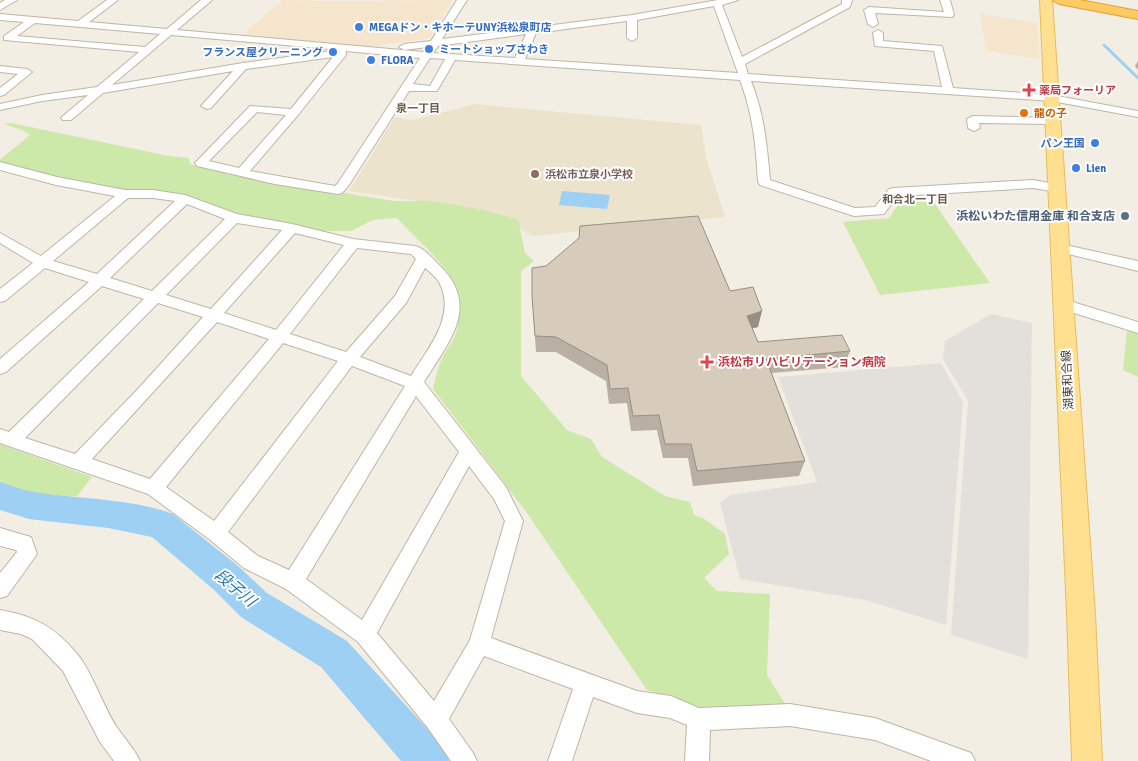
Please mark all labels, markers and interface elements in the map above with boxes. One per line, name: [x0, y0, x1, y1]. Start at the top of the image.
marker: MEGAドン・キホーテUNY浜松泉町店: [353, 21, 365, 33]
place label: MEGAドン・キホーテUNY浜松泉町店: [369, 21, 552, 34]
marker: ミートショップさわき: [423, 43, 435, 55]
place label: ミートショップさわき: [439, 43, 549, 56]
place label: フランス屋クリーニング: [202, 46, 323, 59]
marker: フランス屋クリーニング: [327, 46, 339, 58]
marker: FLORA: [365, 54, 377, 66]
place label: FLORA: [381, 54, 414, 67]
marker: 薬局フォーリア: [1023, 84, 1035, 96]
place label: 薬局フォーリア: [1039, 84, 1116, 97]
district label: 泉一丁目: [396, 102, 440, 115]
marker: 龍の子: [1018, 107, 1030, 119]
place label: 龍の子: [1034, 107, 1067, 120]
place label: パン王国: [1040, 137, 1085, 150]
marker: パン王国: [1089, 137, 1101, 149]
marker: Lien: [1070, 162, 1082, 174]
place label: Lien: [1086, 162, 1106, 175]
marker: 浜松市立泉小学校: [529, 168, 541, 180]
place label: 浜松市立泉小学校: [545, 168, 633, 181]
district label: 和合北一丁目: [882, 193, 948, 206]
place label: 浜松いわた信用金庫 和合支店: [956, 209, 1115, 224]
marker: 浜松いわた信用金庫 和合支店: [1119, 210, 1131, 222]
street label: 湖東和合線: [1059, 350, 1077, 410]
marker: 浜松市リハビリテーション病院: [700, 355, 714, 369]
place label: 浜松市リハビリテーション病院: [718, 355, 886, 370]
water label: 段子川: [210, 565, 261, 612]

